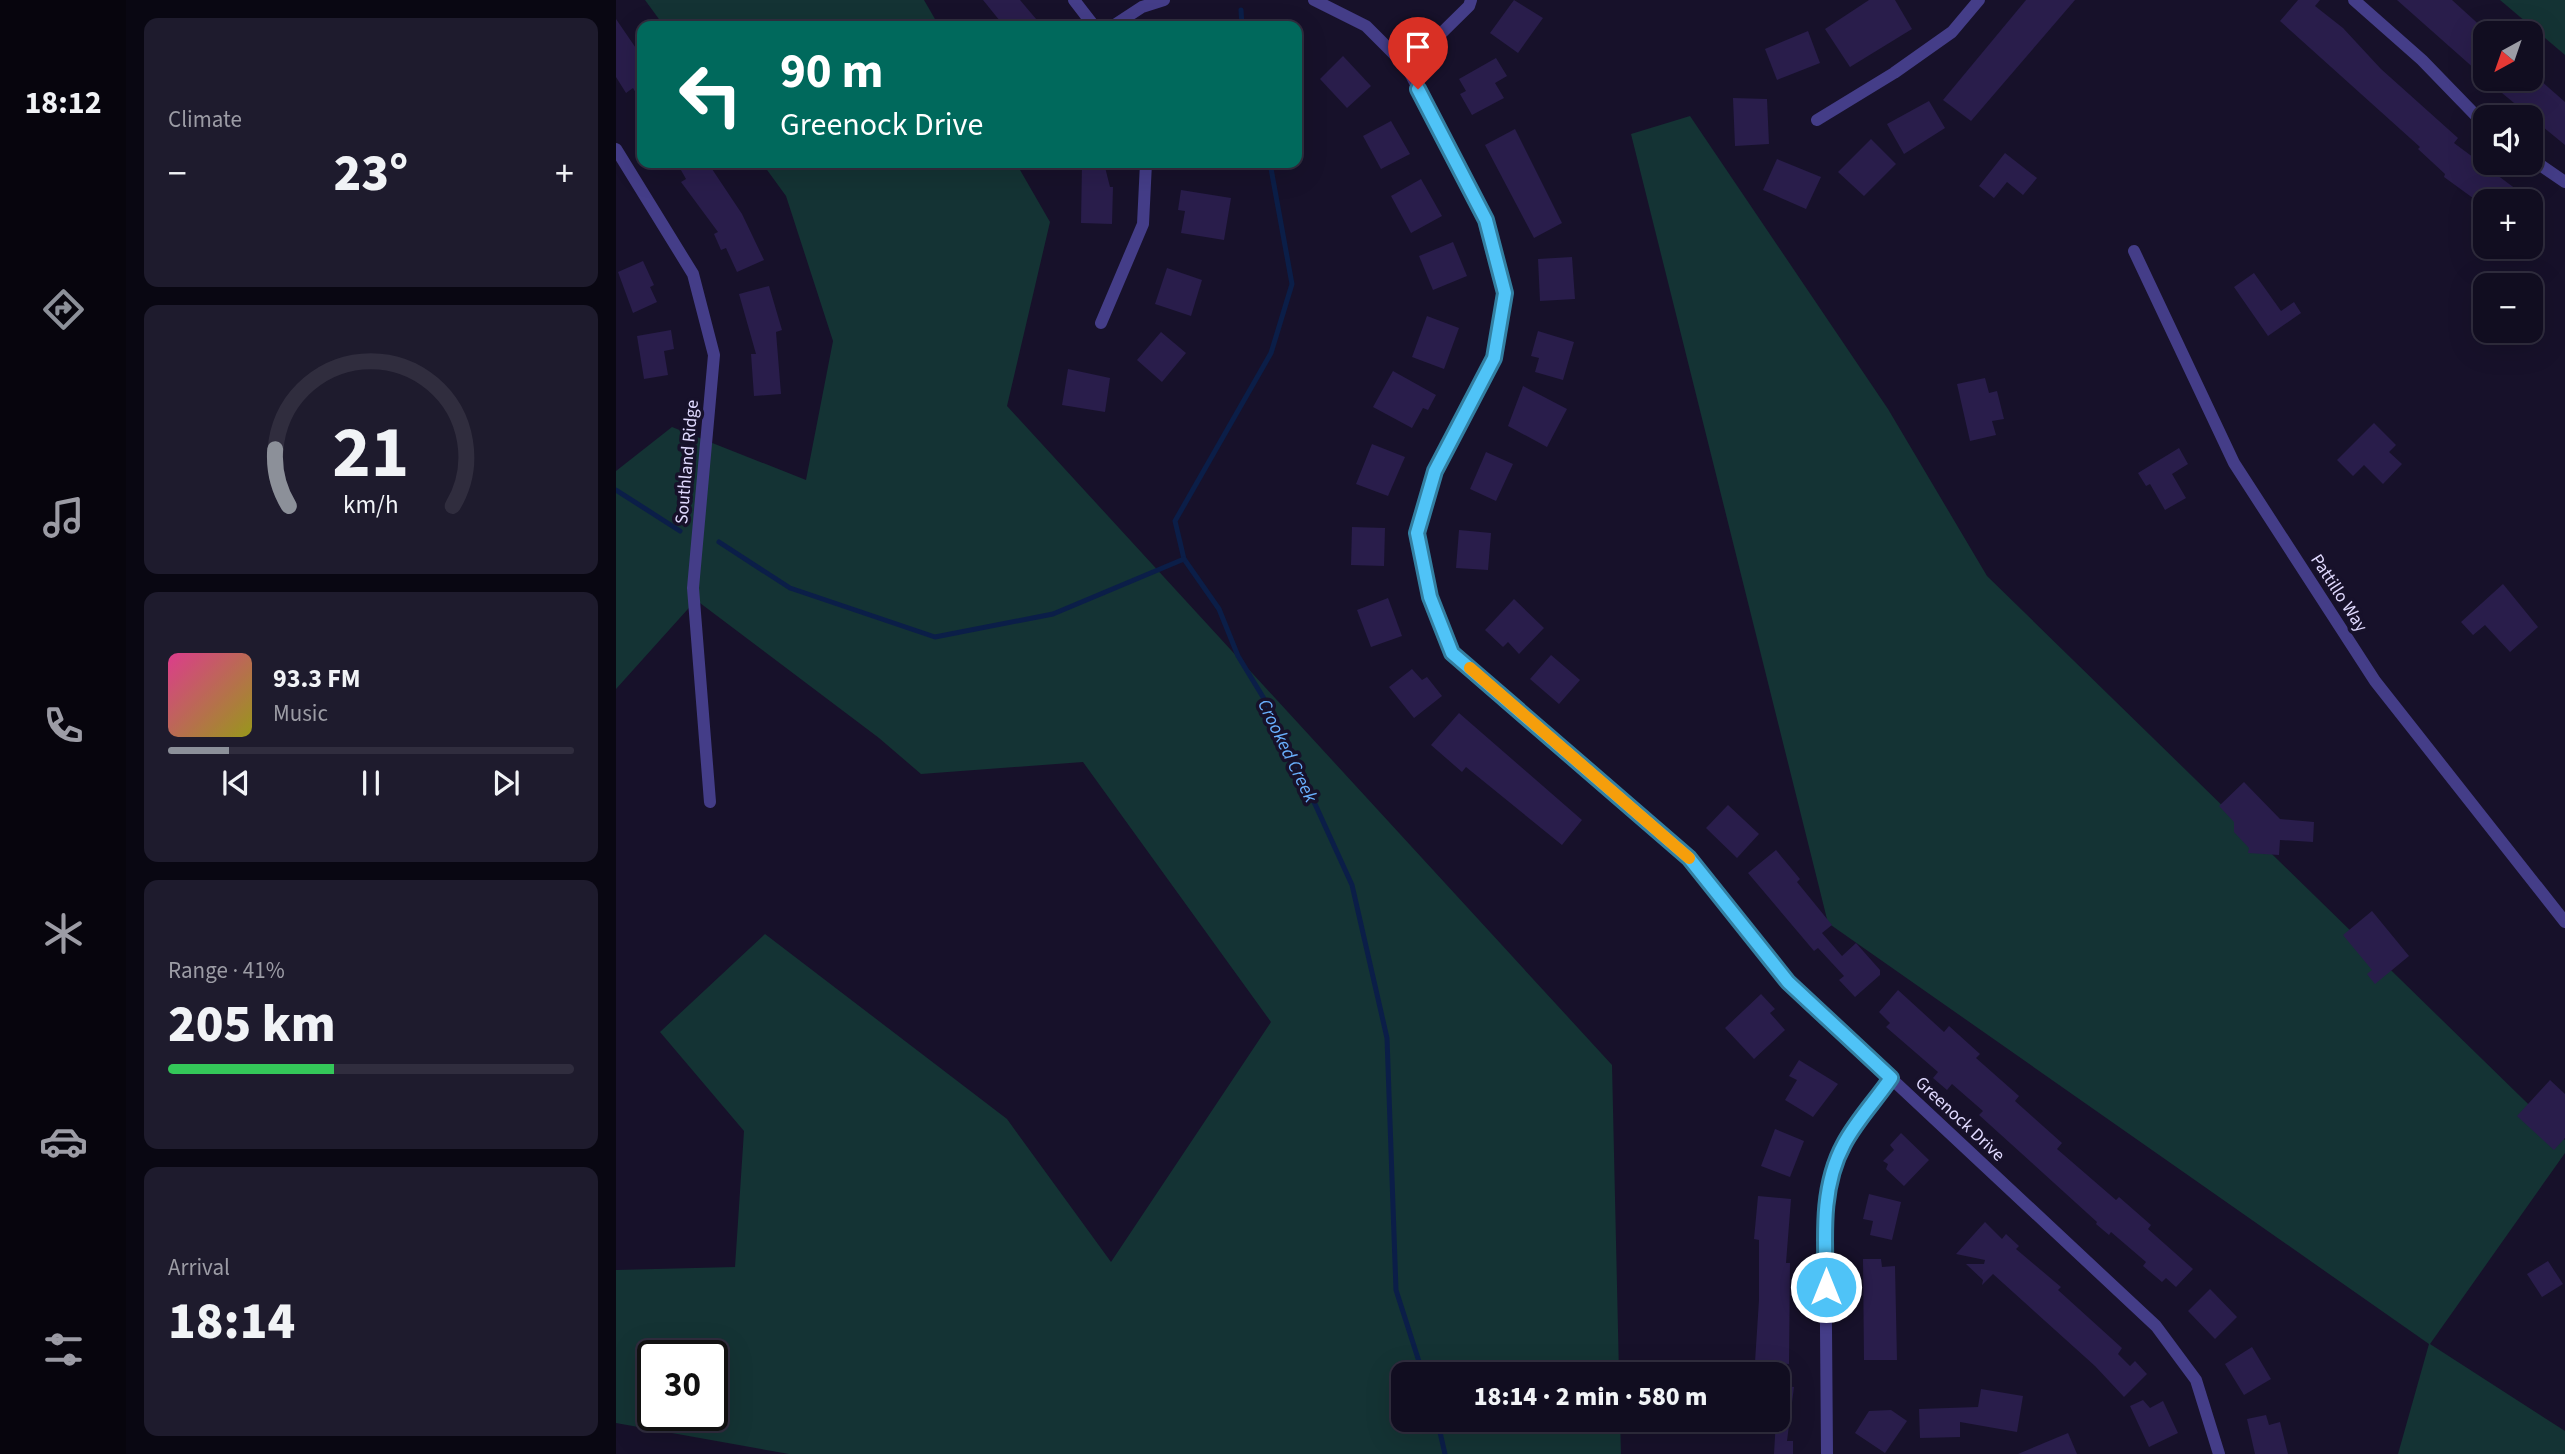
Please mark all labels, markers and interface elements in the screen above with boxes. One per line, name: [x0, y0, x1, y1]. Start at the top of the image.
pin: [1388, 17, 1448, 89]
north arrow: [2473, 21, 2543, 91]
map controls: [2473, 21, 2543, 343]
icon: arrive: [1399, 28, 1437, 66]
text: 90 m: [780, 37, 884, 107]
icon: left: [665, 49, 756, 140]
text: 18:12: [24, 80, 102, 126]
text: Greenock Drive: [780, 102, 983, 148]
text: Climate: [168, 103, 242, 136]
button: sound: [2473, 105, 2543, 175]
text: 23°: [334, 137, 408, 211]
text: −: [168, 147, 187, 201]
text: +: [555, 147, 574, 201]
button: +: [2473, 189, 2543, 259]
button: −: [2473, 273, 2543, 343]
icon: directions: [39, 285, 88, 334]
street label: Southland Ridge: [669, 399, 705, 525]
text: 21: [333, 401, 409, 505]
text: km/h: [343, 487, 399, 523]
icon: music: [39, 493, 88, 542]
street label: Pattillo Way: [2304, 549, 2374, 637]
text: 93.3 FM: [273, 660, 361, 697]
water label: Crooked Creek: [1250, 695, 1324, 808]
text: Music: [273, 697, 328, 730]
icon: phone: [39, 701, 88, 750]
icon: previous: [217, 764, 255, 802]
icon: pause: [352, 764, 390, 802]
icon: next: [487, 764, 525, 802]
icon: climate: [39, 909, 88, 958]
text: Range · 41%: [168, 954, 285, 987]
text: 205 km: [168, 988, 336, 1062]
street label: Greenock Drive: [1910, 1071, 2010, 1167]
icon: car: [39, 1117, 88, 1166]
position arrow: [1789, 1250, 1863, 1324]
text: Arrival: [168, 1251, 230, 1284]
text: 18:14: [168, 1285, 295, 1359]
icon: filters: [39, 1325, 88, 1374]
speed limit sign: 30: [637, 1340, 728, 1431]
text: 18:14 · 2 min · 580 m: [1474, 1378, 1707, 1415]

